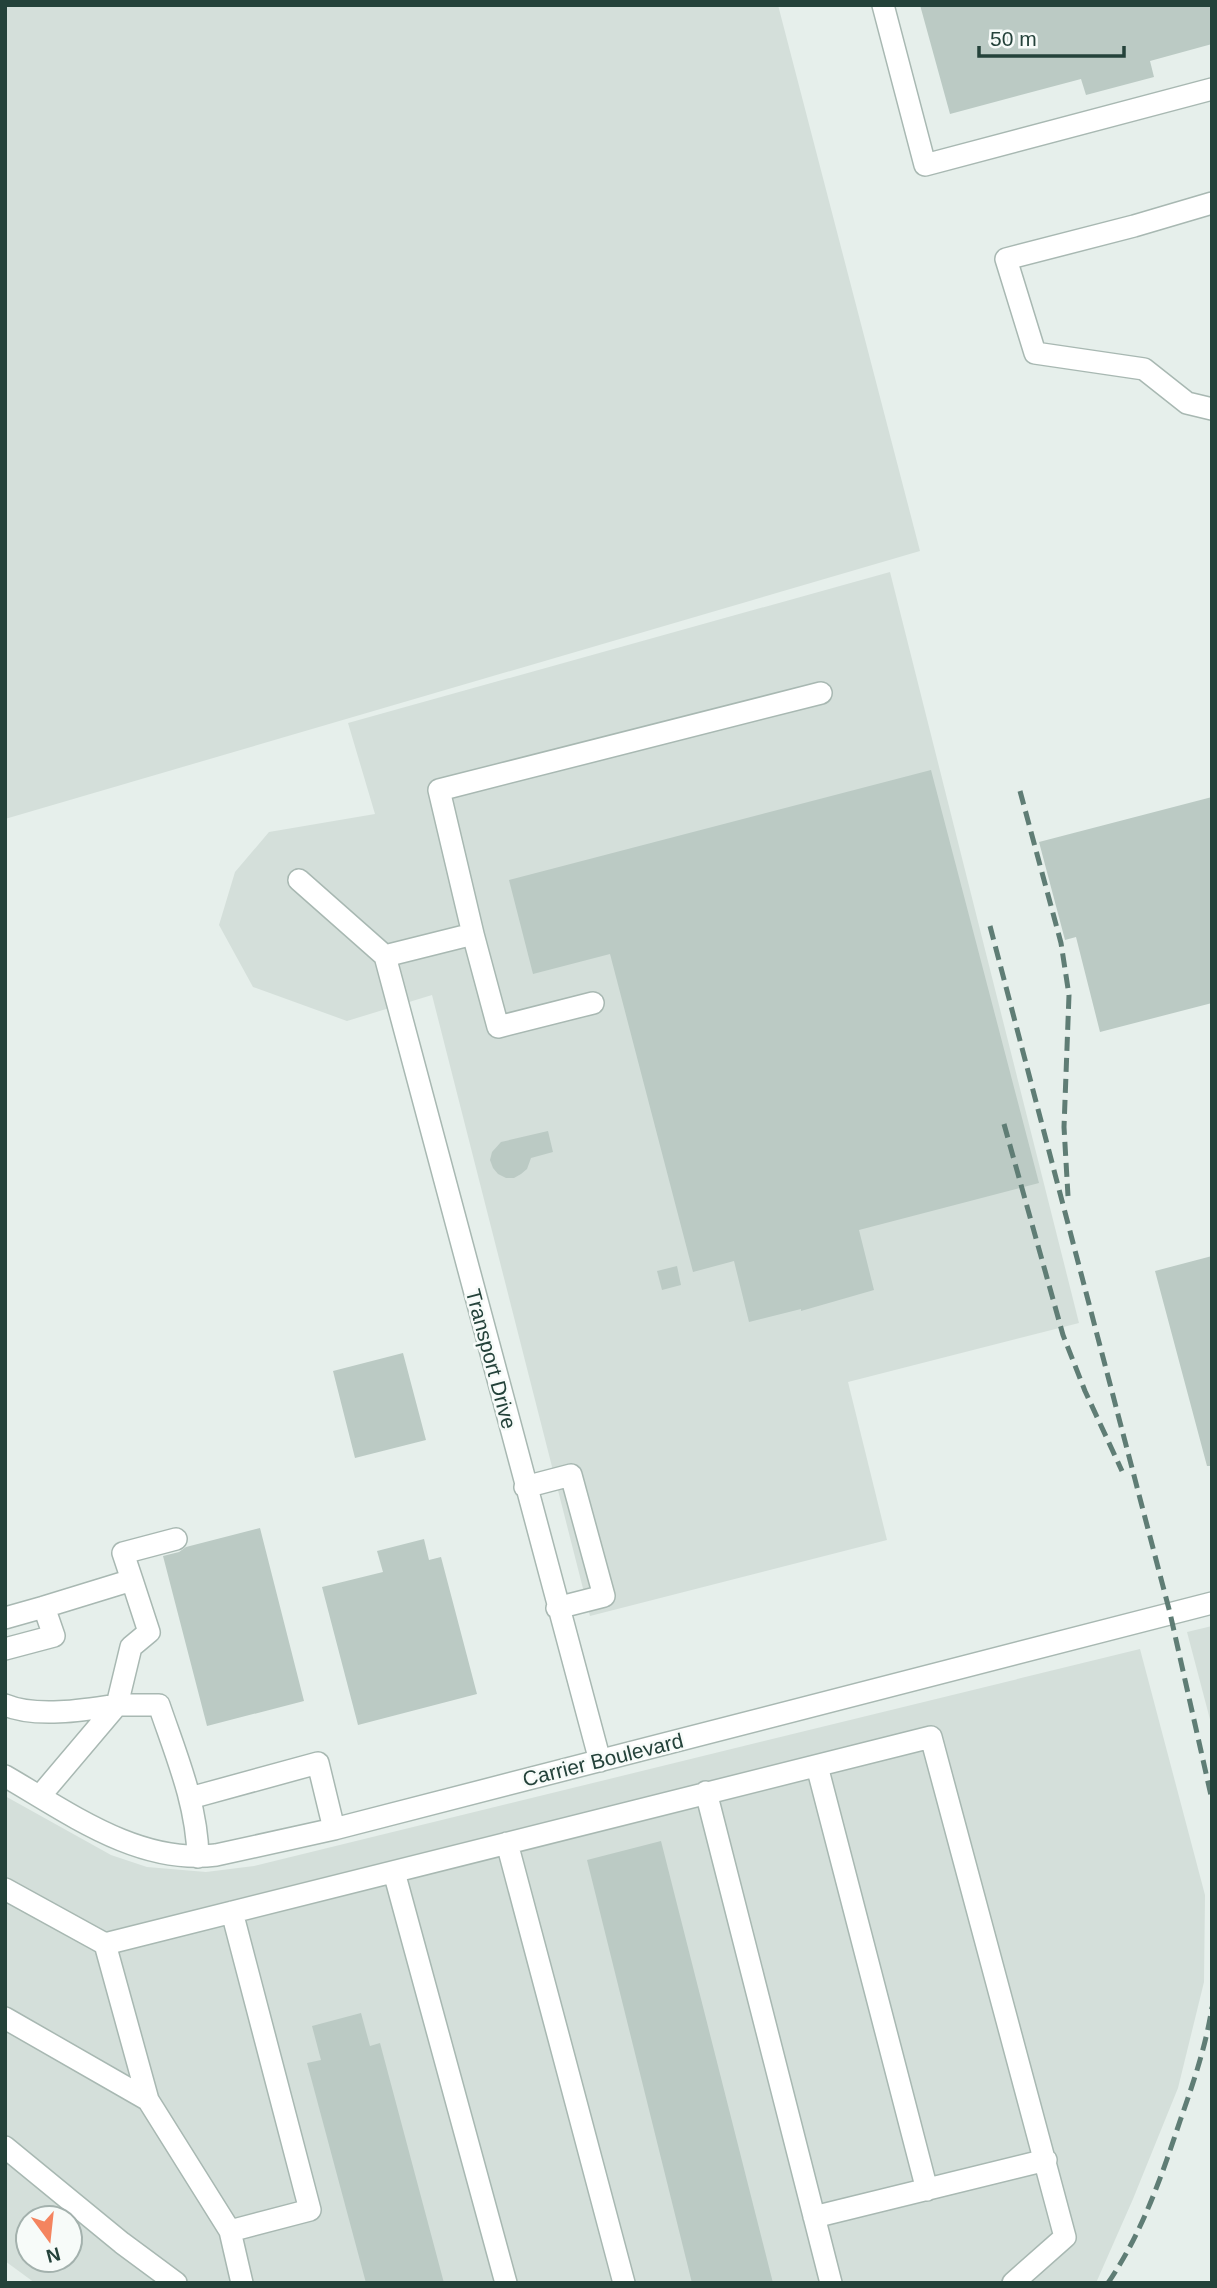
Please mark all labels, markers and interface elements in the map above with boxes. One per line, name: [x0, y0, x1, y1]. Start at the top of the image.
scale bar: [979, 14, 1124, 58]
text: 50 m: [990, 27, 1037, 50]
street label: Transport Drive: [462, 1286, 521, 1431]
street label: Carrier Boulevard: [520, 1728, 686, 1791]
north arrow: [14, 2204, 84, 2274]
text: N: [44, 2243, 63, 2267]

